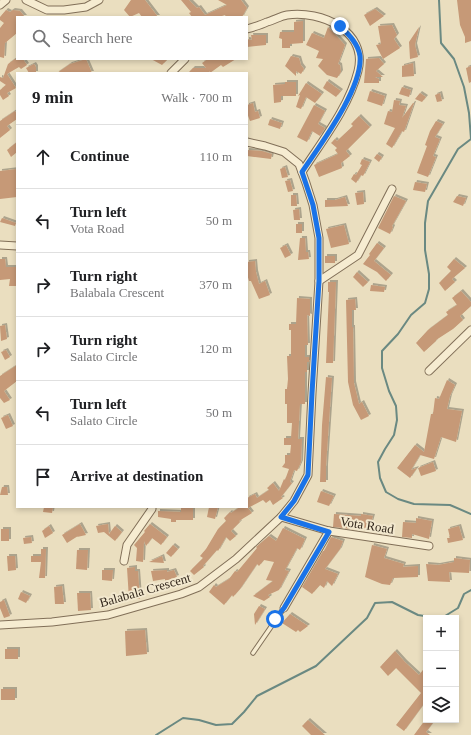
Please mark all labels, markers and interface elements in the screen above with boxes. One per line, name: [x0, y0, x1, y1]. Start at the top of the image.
search box: [16, 16, 248, 60]
route end: [331, 17, 349, 35]
icon: search: [30, 27, 52, 49]
text: Search here: [62, 30, 132, 46]
text: 9 min: [32, 88, 73, 107]
text: Walk · 700 m: [161, 90, 232, 105]
icon: ahead: [32, 146, 54, 168]
text: Continue: [70, 148, 129, 164]
text: 110 m: [200, 149, 232, 164]
text: Turn left: [70, 204, 127, 220]
icon: left: [32, 210, 54, 232]
text: 50 m: [206, 213, 232, 228]
text: Vota Road: [70, 221, 124, 236]
text: Turn right: [70, 268, 137, 284]
icon: right: [32, 274, 54, 296]
text: 370 m: [199, 277, 232, 292]
text: Balabala Crescent: [70, 285, 164, 300]
text: Turn right: [70, 332, 137, 348]
icon: right: [32, 338, 54, 360]
text: 120 m: [199, 341, 232, 356]
text: Salato Circle: [70, 349, 138, 364]
text: Turn left: [70, 396, 127, 412]
icon: left: [32, 402, 54, 424]
text: 50 m: [206, 405, 232, 420]
text: Salato Circle: [70, 413, 138, 428]
icon: arrive: [32, 466, 54, 488]
text: Arrive at destination: [70, 468, 203, 484]
street label: Vota Road: [339, 513, 395, 537]
street label: Balabala Crescent: [98, 570, 193, 610]
route start: [266, 610, 284, 628]
map controls: [423, 615, 459, 723]
button: +: [423, 615, 459, 651]
button: −: [423, 651, 459, 687]
button: layers: [423, 687, 459, 723]

